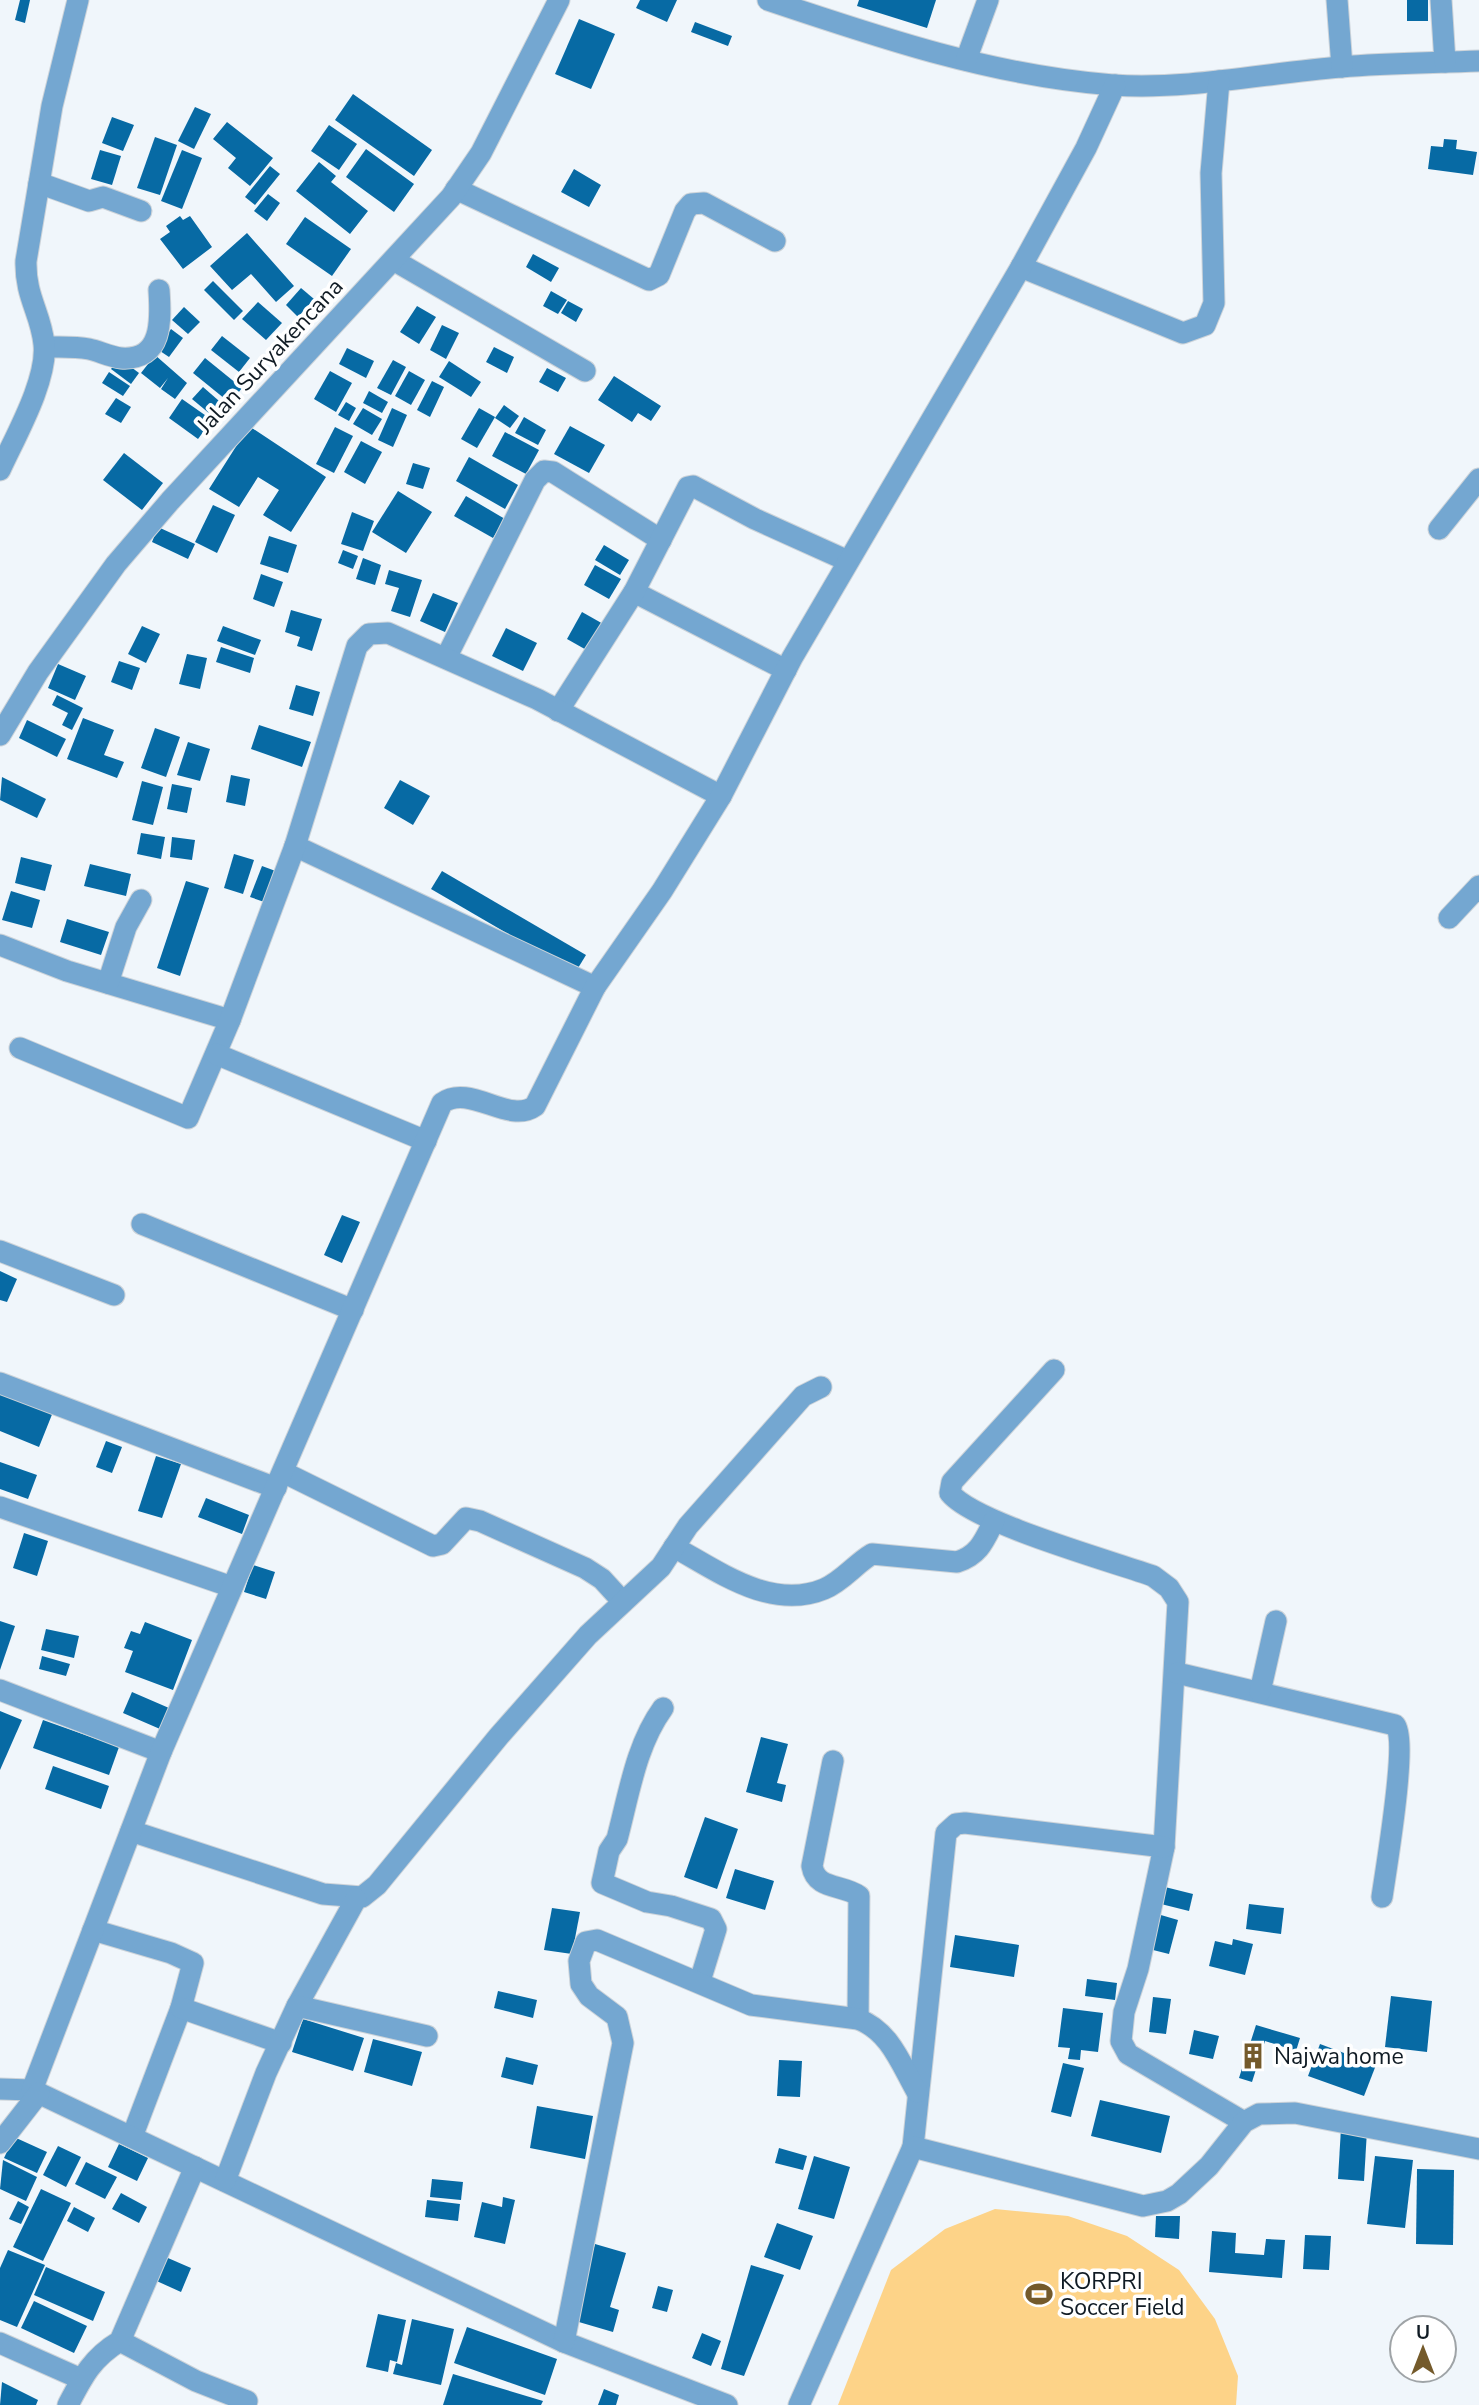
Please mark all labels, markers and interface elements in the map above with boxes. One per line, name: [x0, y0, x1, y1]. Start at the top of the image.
street label: Jalan Suryakencana: [189, 272, 350, 441]
building icon: Najwa home: [1238, 2041, 1268, 2071]
place label: Najwa home: [1274, 2041, 1404, 2072]
place label: KORPRI Soccer Field: [1060, 2266, 1184, 2323]
sports icon: KORPRI Soccer Field: [1024, 2279, 1054, 2309]
north arrow: [1388, 2314, 1458, 2384]
text: U: [1416, 2320, 1430, 2346]

